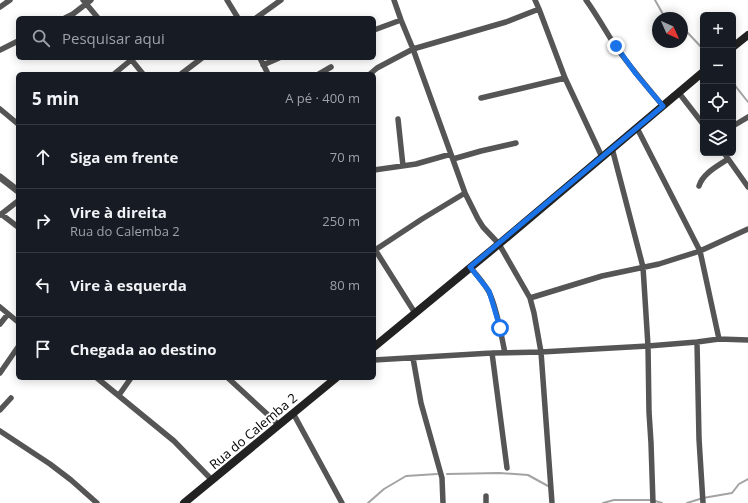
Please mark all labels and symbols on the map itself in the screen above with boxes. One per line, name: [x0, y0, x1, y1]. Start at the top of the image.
north arrow: [652, 12, 688, 48]
route end: [607, 37, 625, 55]
route start: [491, 319, 509, 337]
street label: Rua do Calemba 2: [205, 389, 301, 473]

